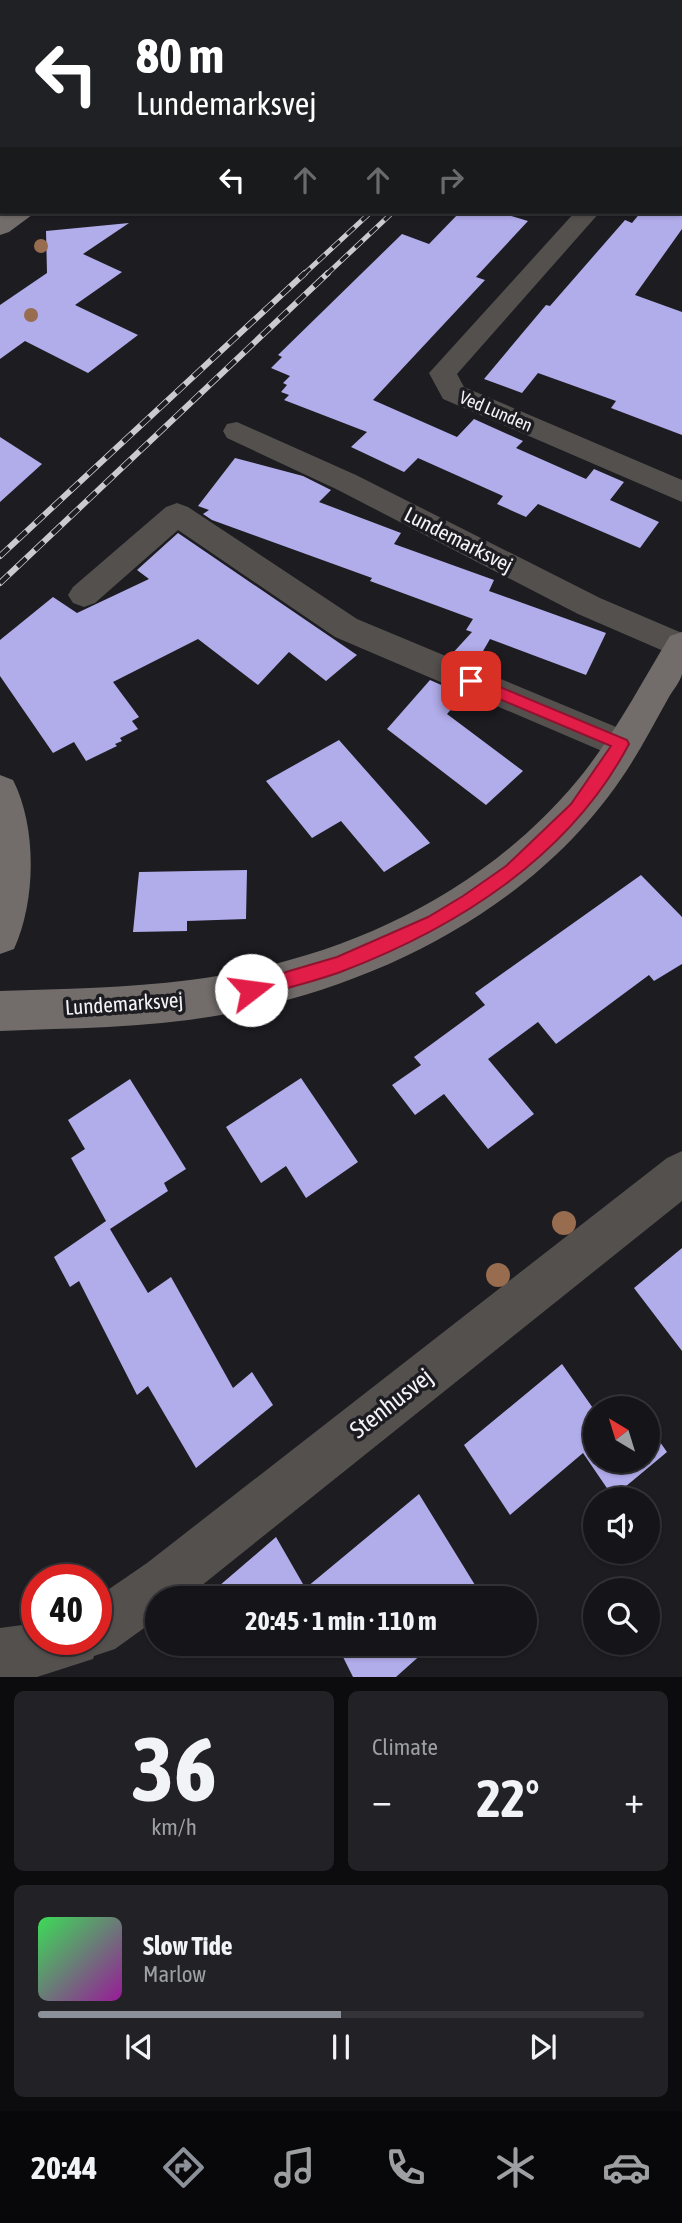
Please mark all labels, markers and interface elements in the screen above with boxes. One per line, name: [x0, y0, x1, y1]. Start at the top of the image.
text: 80 m: [136, 27, 224, 83]
icon: left: [21, 28, 112, 119]
text: Lundemarksvej: [136, 85, 317, 122]
icon: left: [213, 161, 251, 199]
icon: ahead: [286, 161, 324, 199]
icon: ahead: [359, 161, 397, 199]
icon: right: [432, 161, 470, 199]
street label: Ved Lunden: [456, 386, 536, 436]
street label: Lundemarksvej: [401, 501, 517, 577]
pin: [441, 651, 501, 711]
icon: arrive: [452, 662, 490, 700]
position arrow: [214, 953, 288, 1027]
street label: Lundemarksvej: [64, 987, 184, 1019]
street label: Stenhusvej: [344, 1362, 438, 1444]
north arrow: [583, 1396, 660, 1474]
map controls: [583, 1396, 660, 1655]
button: sound: [583, 1487, 660, 1564]
speed limit sign: 40: [21, 1564, 112, 1655]
button: search: [583, 1578, 660, 1655]
text: 20:45 · 1 min · 110 m: [245, 1606, 437, 1636]
text: 36: [131, 1716, 217, 1820]
text: Climate: [372, 1734, 438, 1760]
text: 22°: [476, 1768, 540, 1828]
text: −: [372, 1778, 392, 1821]
text: +: [624, 1778, 644, 1821]
text: km/h: [151, 1814, 197, 1840]
text: Slow Tide: [143, 1931, 233, 1961]
text: Marlow: [143, 1961, 206, 1987]
icon: previous: [120, 2028, 158, 2066]
icon: pause: [322, 2028, 360, 2066]
icon: next: [524, 2028, 562, 2066]
icon: directions: [159, 2143, 208, 2192]
icon: music: [270, 2143, 319, 2192]
icon: phone: [381, 2143, 430, 2192]
icon: climate: [491, 2143, 540, 2192]
icon: car: [602, 2143, 651, 2192]
text: 20:44: [31, 2149, 97, 2186]

